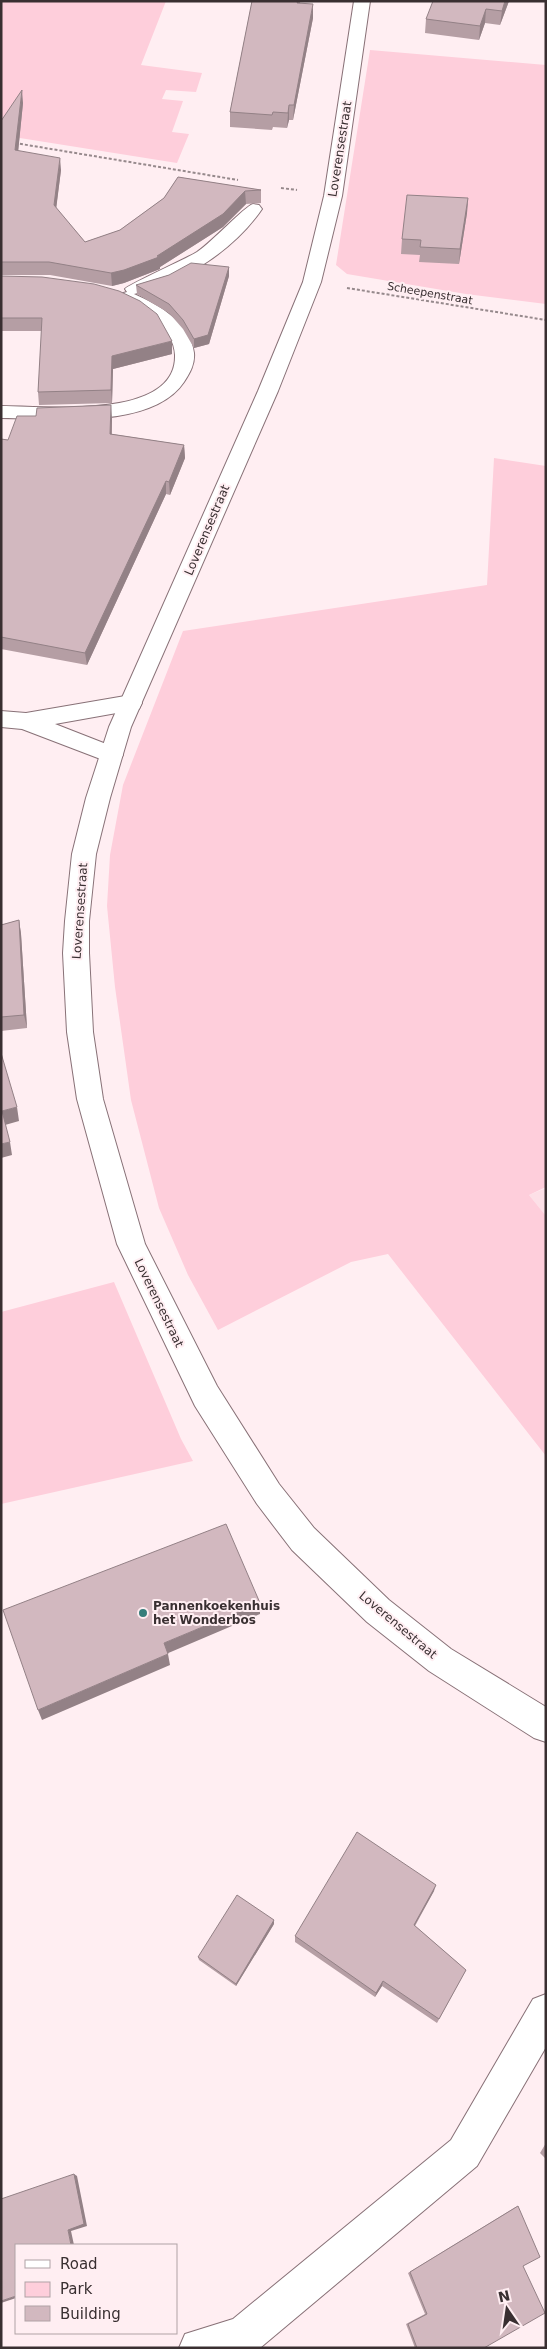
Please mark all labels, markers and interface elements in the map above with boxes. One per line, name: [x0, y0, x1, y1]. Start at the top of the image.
street label: Loverensestraat: [326, 100, 355, 198]
street label: Scheepenstraat: [386, 280, 474, 308]
street label: Loverensestraat: [182, 482, 232, 577]
street label: Loverensestraat: [70, 862, 90, 960]
street label: Loverensestraat: [131, 1256, 187, 1350]
street label: Loverensestraat: [356, 1588, 440, 1662]
place label: Pannenkoekenhuis het Wonderbos: [153, 1599, 280, 1627]
marker: Pannenkoekenhuis het Wonderbos: [137, 1607, 149, 1619]
legend: [15, 2244, 178, 2334]
text: Road: [60, 2255, 98, 2273]
text: Park: [60, 2280, 93, 2298]
north arrow: [482, 2284, 532, 2334]
text: N: [497, 2287, 512, 2305]
text: Building: [60, 2305, 121, 2323]

